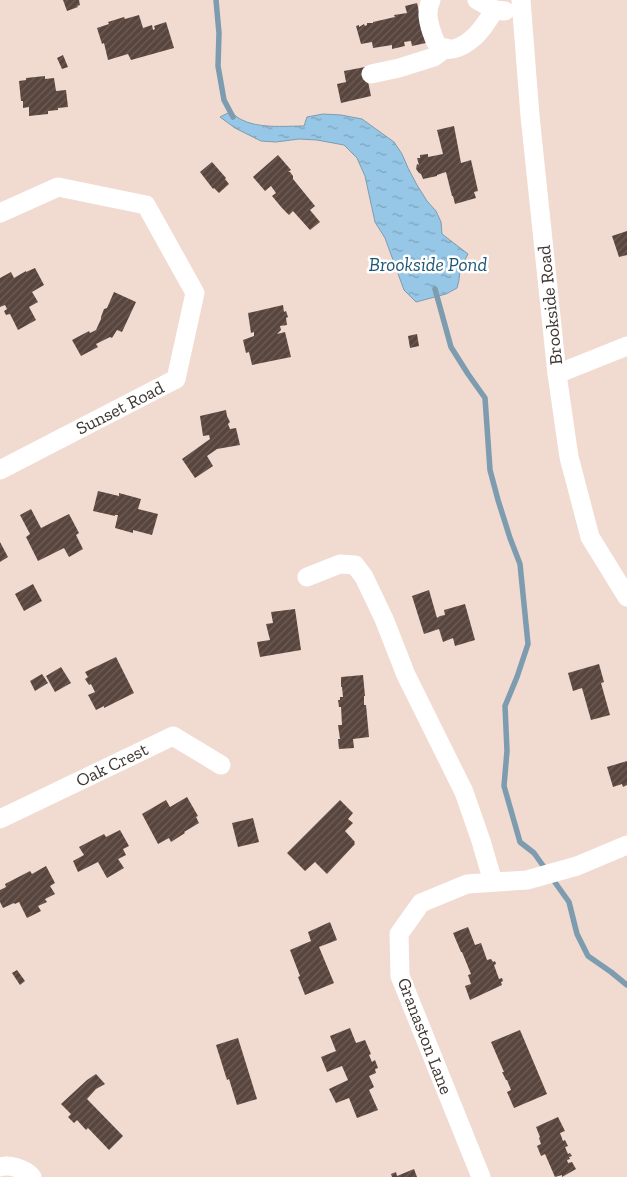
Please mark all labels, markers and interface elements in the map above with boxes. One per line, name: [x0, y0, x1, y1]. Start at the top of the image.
street label: Brookside Road: [533, 244, 567, 366]
water label: Brookside Pond: [369, 253, 487, 276]
street label: Sunset Road: [72, 376, 168, 440]
street label: Oak Crest: [72, 738, 152, 792]
street label: Granaston Lane: [393, 975, 457, 1097]

